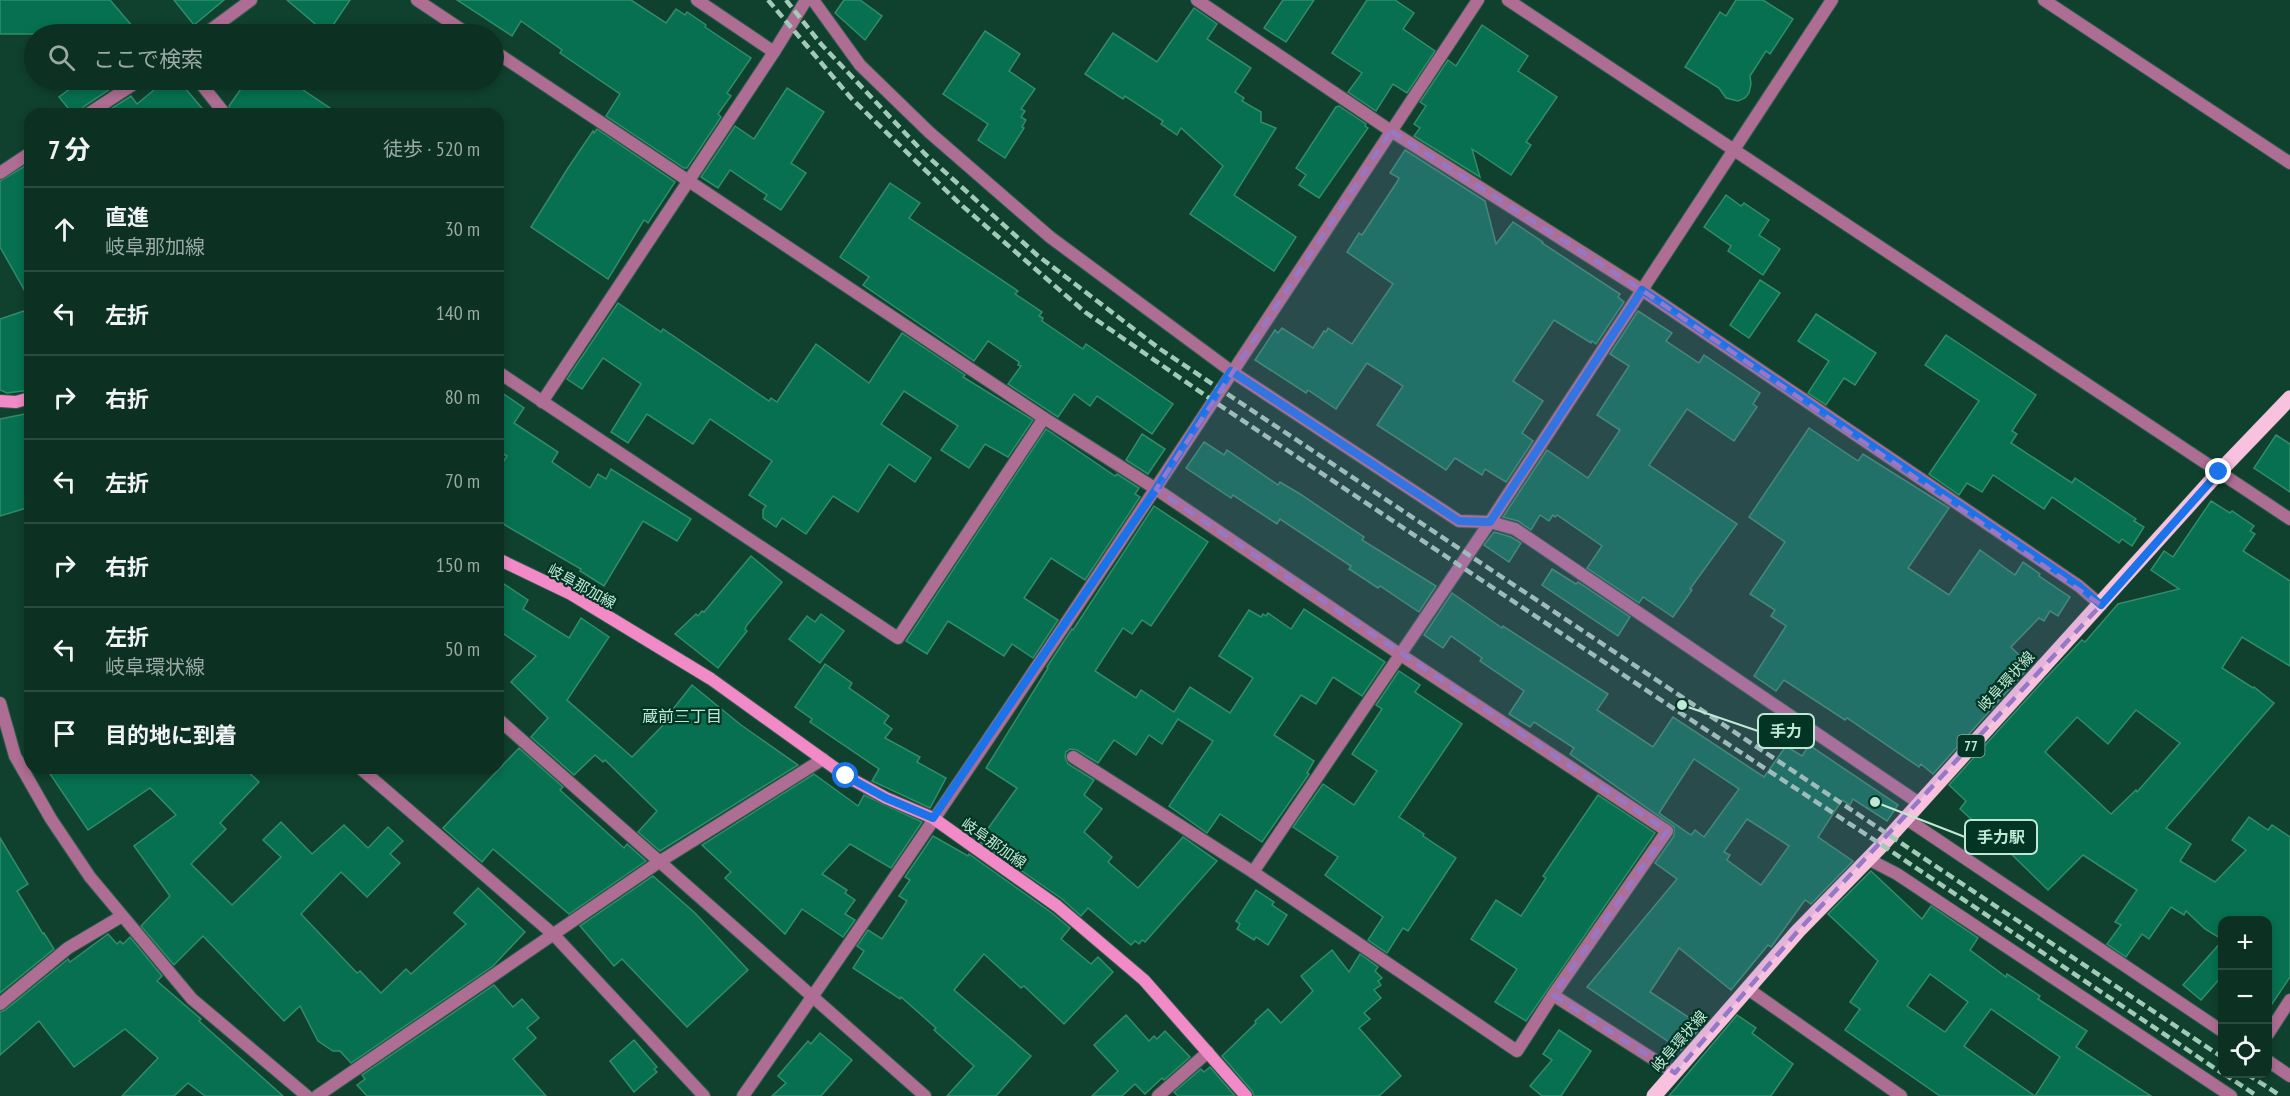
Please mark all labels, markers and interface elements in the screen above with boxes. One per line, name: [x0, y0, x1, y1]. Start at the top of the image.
search box: [24, 24, 504, 90]
icon: search: [45, 41, 78, 74]
text: ここで検索: [93, 45, 203, 73]
text: 7 分: [48, 133, 91, 166]
text: 徒歩 · 520 m: [383, 136, 480, 162]
text: 直進: [105, 203, 149, 231]
icon: ahead: [48, 213, 81, 246]
text: 30 m: [445, 216, 480, 242]
text: 岐阜那加線: [105, 234, 205, 260]
icon: left: [48, 297, 81, 330]
text: 140 m: [436, 300, 480, 326]
text: 左折: [105, 301, 149, 329]
icon: right: [48, 381, 81, 414]
text: 80 m: [445, 384, 480, 410]
text: 右折: [105, 385, 149, 413]
route end: [2205, 458, 2231, 484]
icon: left: [48, 465, 81, 498]
text: 70 m: [445, 468, 480, 494]
text: 左折: [105, 469, 149, 497]
icon: right: [48, 549, 81, 582]
text: 150 m: [436, 552, 480, 578]
text: 右折: [105, 553, 149, 581]
street label: 岐阜那加線: [545, 560, 619, 612]
text: 左折: [105, 623, 149, 651]
icon: left: [48, 633, 81, 666]
text: 50 m: [445, 636, 480, 662]
street label: 岐阜環状線: [1973, 647, 2039, 715]
text: 岐阜環状線: [105, 654, 205, 680]
district label: 蔵前三丁目: [642, 706, 722, 726]
callout: 手力: [1758, 714, 1814, 748]
icon: arrive: [48, 717, 81, 750]
text: 目的地に到着: [105, 721, 237, 749]
text: 手力: [1770, 721, 1802, 741]
road number: 77: [1958, 735, 1984, 757]
route start: [832, 762, 858, 788]
street label: 岐阜那加線: [958, 814, 1030, 872]
callout: 手力駅: [1965, 820, 2037, 854]
text: 手力駅: [1977, 827, 2025, 847]
map controls: [2218, 916, 2272, 1078]
button: +: [2218, 916, 2272, 970]
button: −: [2218, 970, 2272, 1024]
street label: 岐阜環状線: [1647, 1006, 1711, 1076]
button: locate: [2218, 1024, 2272, 1078]

